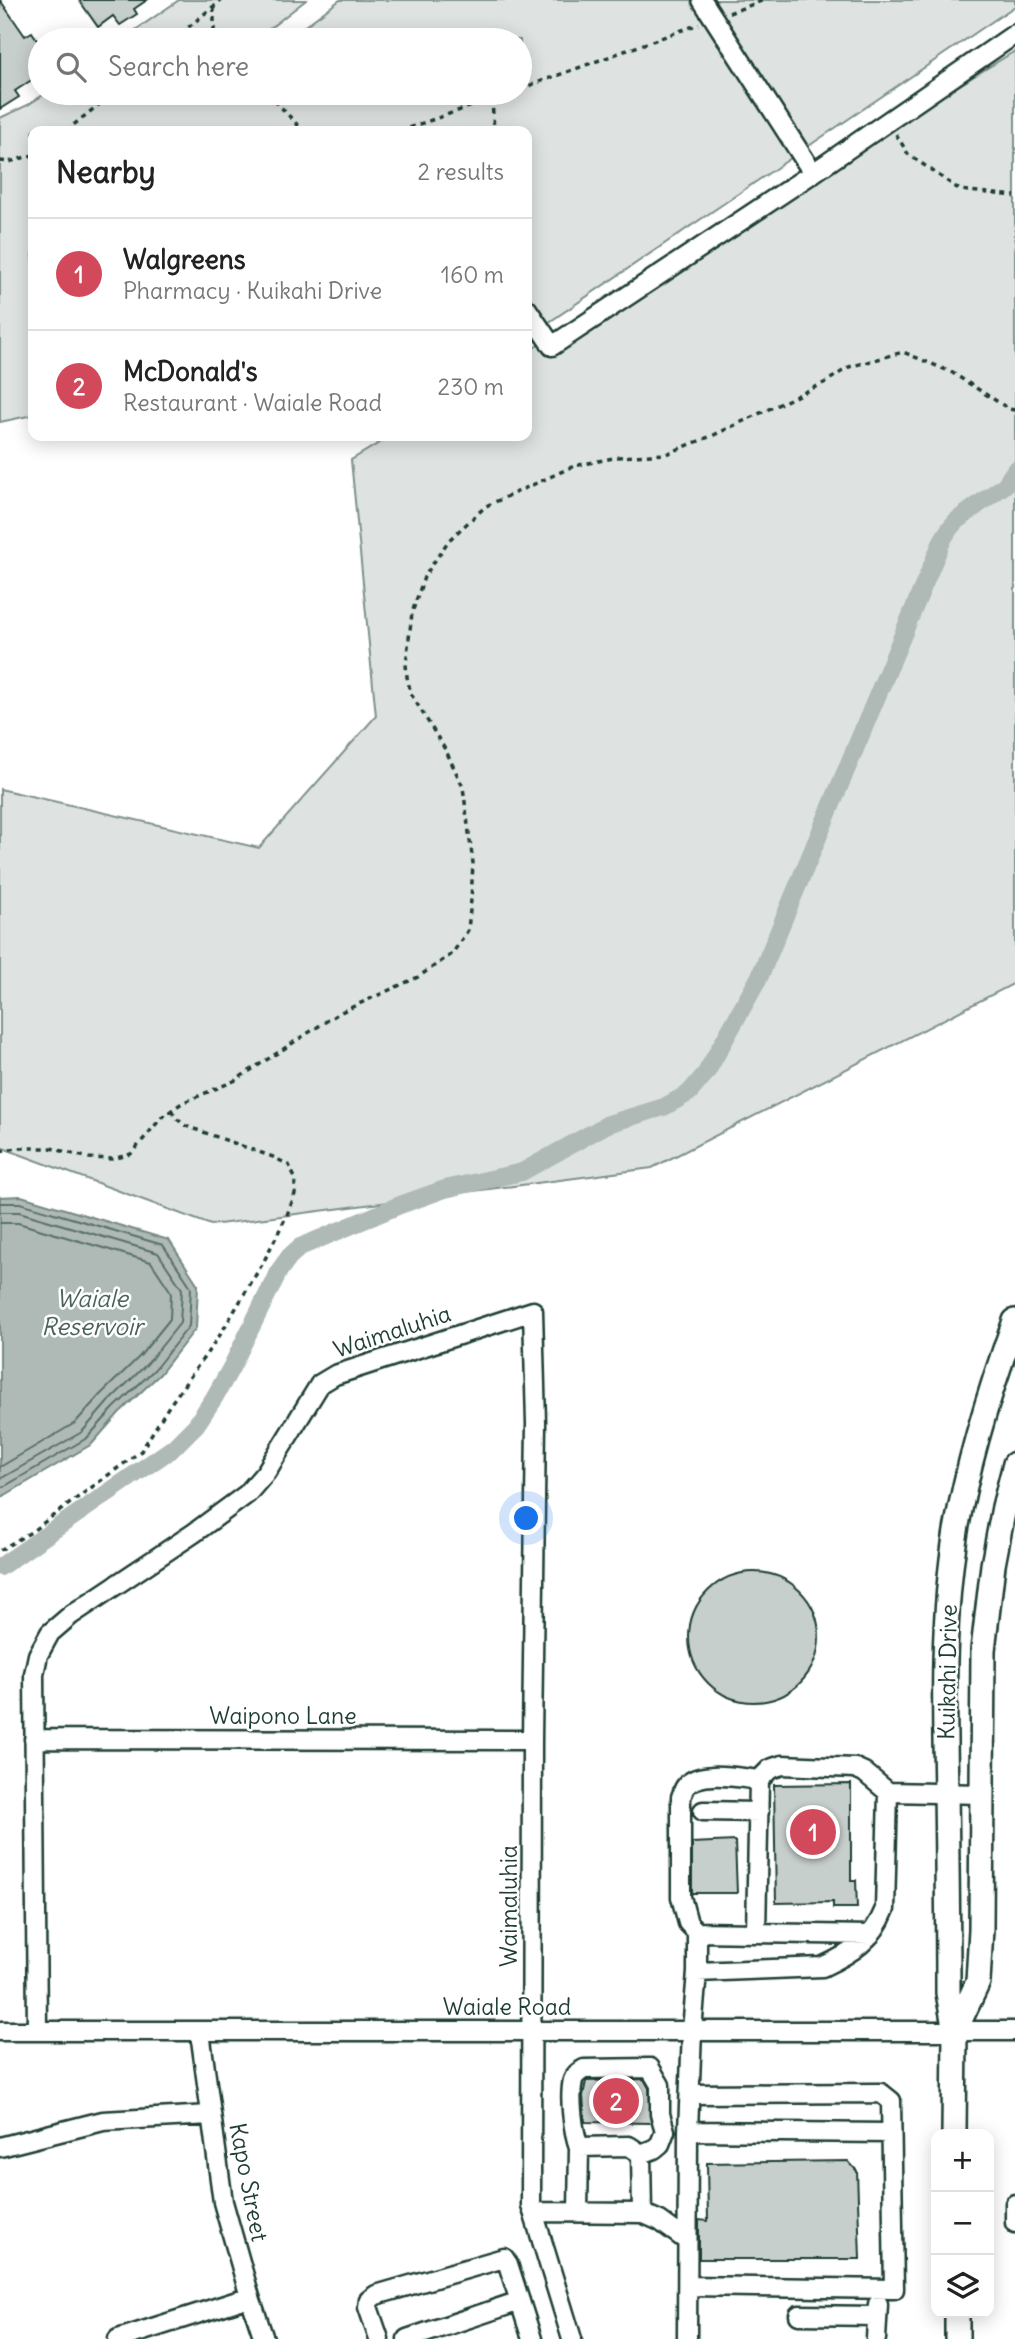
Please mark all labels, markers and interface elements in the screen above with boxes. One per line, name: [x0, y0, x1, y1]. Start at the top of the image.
search box: [28, 28, 532, 105]
icon: search: [52, 48, 90, 86]
text: Search here: [108, 50, 249, 83]
text: Nearby: [56, 153, 156, 191]
text: 2 results: [418, 157, 504, 186]
text: Walgreens: [123, 243, 246, 276]
text: 1: [74, 260, 84, 289]
text: 160 m: [441, 260, 504, 289]
text: Pharmacy · Kuikahi Drive: [123, 276, 382, 305]
text: McDonald's: [123, 355, 258, 388]
text: 2: [73, 372, 85, 401]
text: 230 m: [438, 372, 504, 401]
text: Restaurant · Waiale Road: [123, 388, 382, 417]
water label: Waiale Reservoir: [41, 1283, 146, 1341]
street label: Waimaluhia: [330, 1298, 454, 1364]
your location: [509, 1501, 543, 1535]
street label: Kuikahi Drive: [931, 1604, 963, 1740]
street label: Waipono Lane: [209, 1701, 357, 1730]
pin: 1: [790, 1806, 836, 1858]
street label: Waimaluhia: [494, 1845, 523, 1967]
street label: Waiale Road: [443, 1992, 571, 2021]
pin: 2: [593, 2075, 639, 2127]
street label: Kapo Street: [223, 2120, 275, 2244]
map controls: [931, 2129, 994, 2318]
button: +: [931, 2129, 994, 2192]
button: −: [931, 2192, 994, 2255]
button: layers: [931, 2255, 994, 2318]

